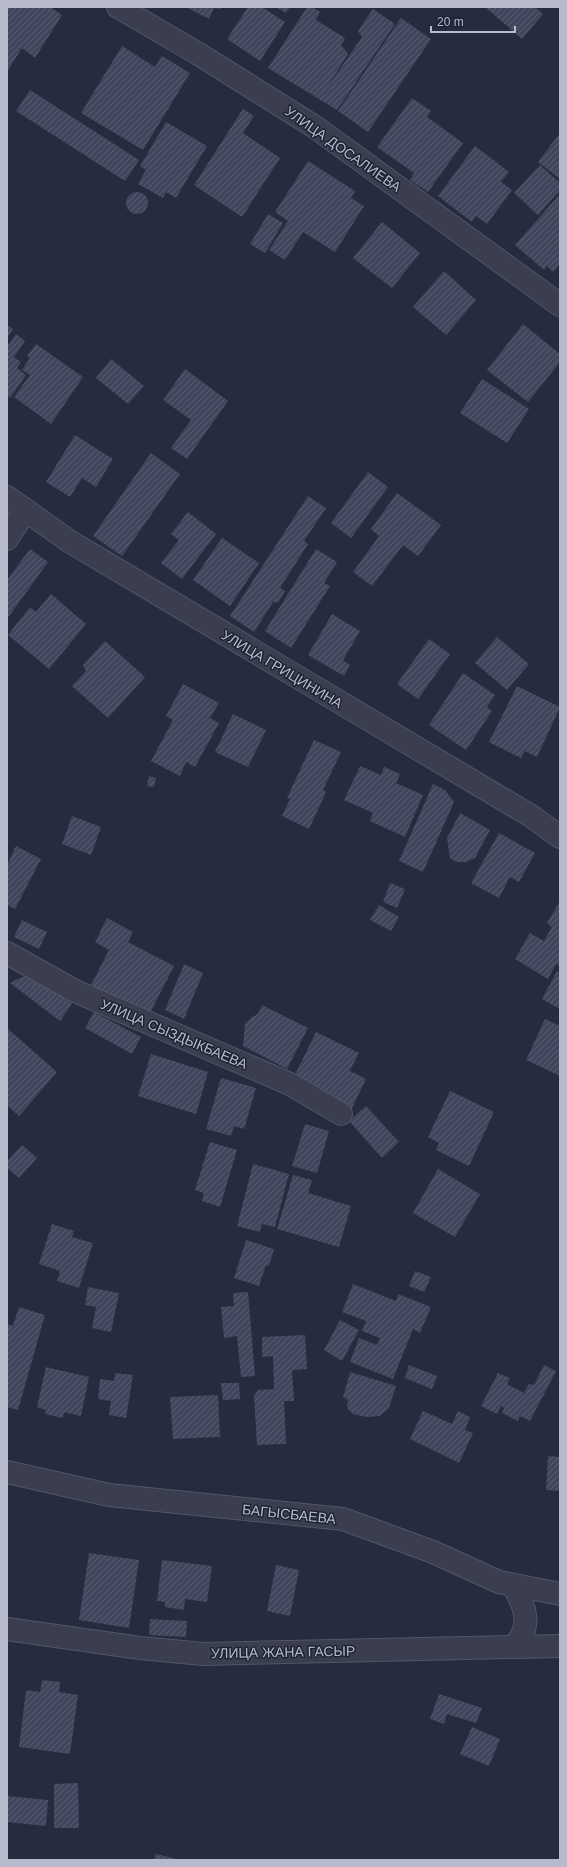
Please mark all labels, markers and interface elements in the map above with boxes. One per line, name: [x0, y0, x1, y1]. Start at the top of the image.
scale bar: [431, 8, 515, 34]
text: 20 m: [437, 15, 464, 29]
street label: УЛИЦА ДОСАЛИЕВА: [282, 103, 405, 195]
street label: УЛИЦА ГРИЦИНИНА: [219, 627, 346, 712]
street label: УЛИЦА СЫЗДЫКБАЕВА: [98, 996, 250, 1072]
street label: БАГЫСБАЕВА: [241, 1501, 337, 1527]
street label: УЛИЦА ЖАНА ГАСЫР: [211, 1643, 355, 1661]

